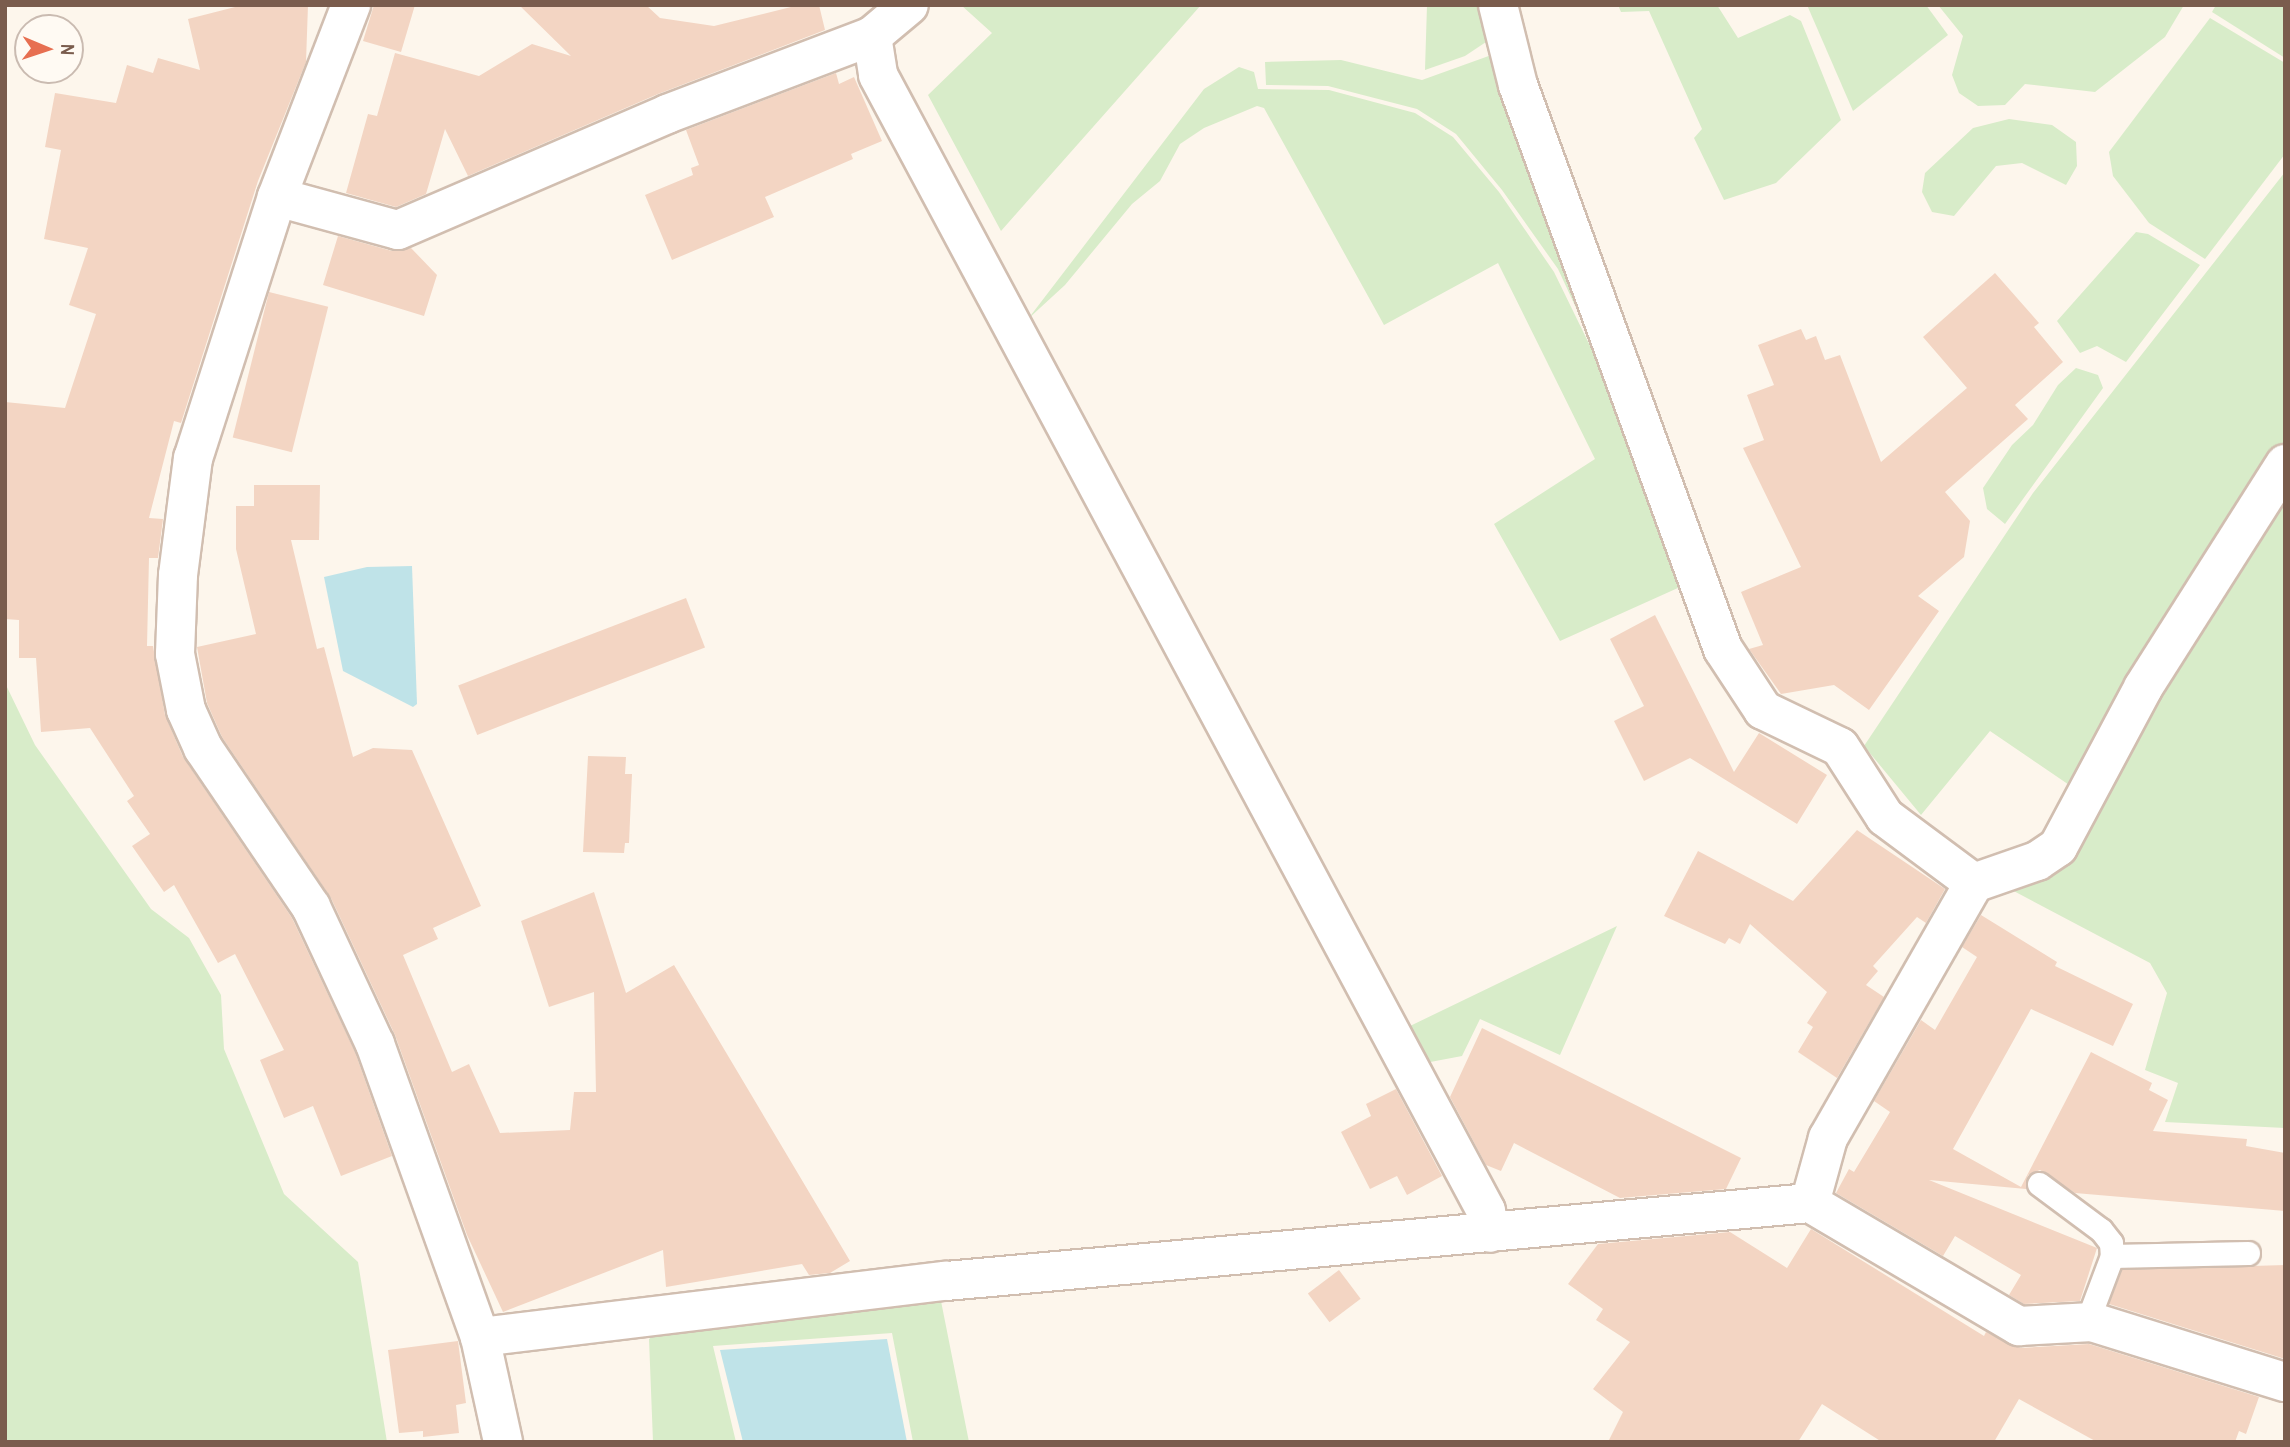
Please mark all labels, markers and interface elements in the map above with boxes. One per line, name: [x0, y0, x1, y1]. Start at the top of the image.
north arrow: [14, 14, 84, 84]
text: N: [55, 44, 81, 56]

